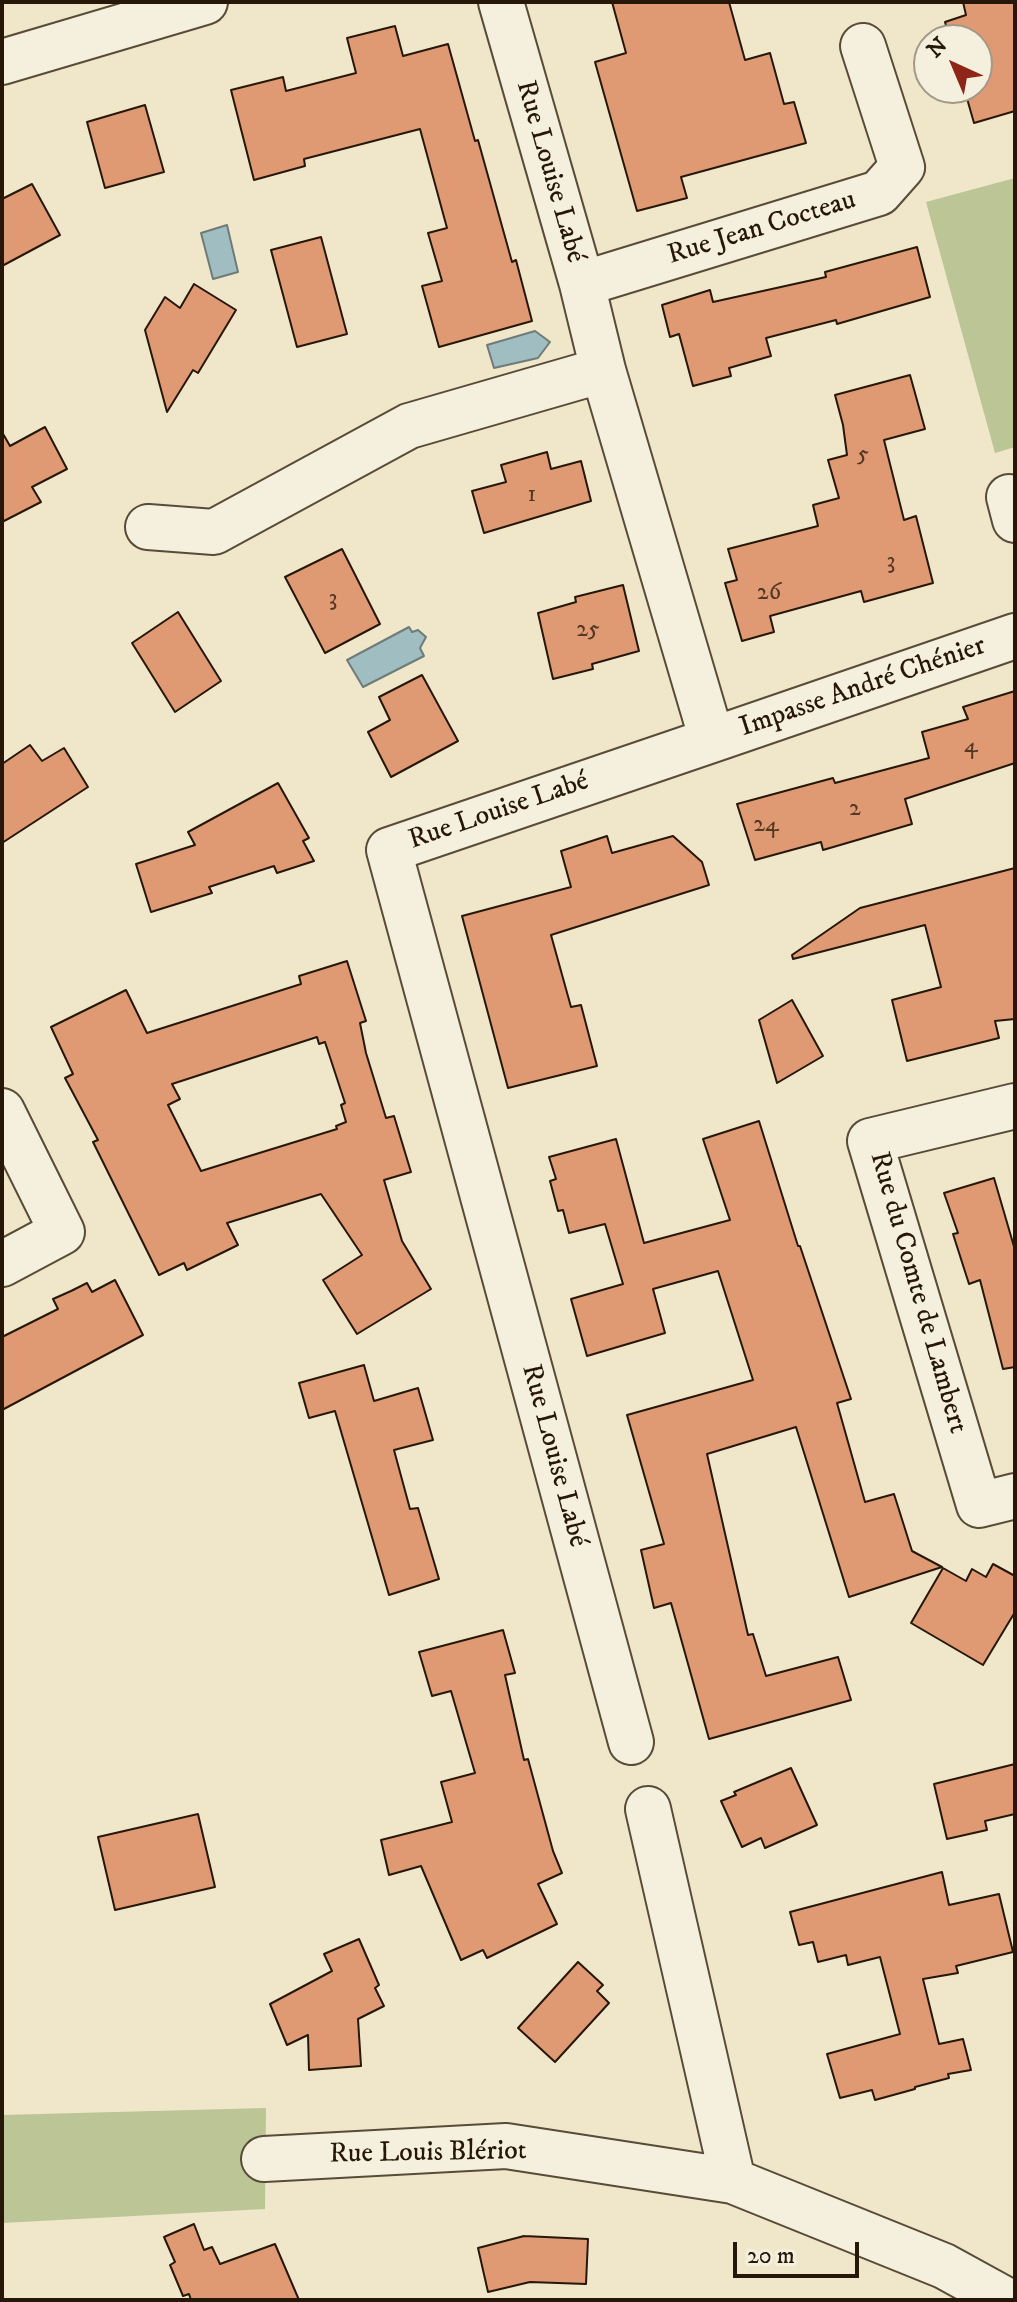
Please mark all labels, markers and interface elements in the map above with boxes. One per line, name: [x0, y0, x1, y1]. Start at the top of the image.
north arrow: [913, 24, 993, 104]
text: N: [921, 32, 953, 64]
street label: Rue Louise Labé: [507, 77, 591, 267]
street label: Rue Jean Cocteau: [664, 184, 860, 274]
house number: 5: [857, 442, 869, 470]
house number: 1: [528, 482, 536, 510]
house number: 3: [887, 549, 895, 577]
house number: 26: [757, 580, 781, 608]
house number: 3: [329, 586, 337, 614]
house number: 25: [576, 617, 600, 645]
street label: Impasse André Chénier: [736, 630, 990, 746]
house number: 4: [964, 733, 978, 761]
street label: Rue Louise Labé: [405, 766, 593, 858]
house number: 2: [849, 796, 861, 824]
house number: 24: [753, 812, 779, 840]
street label: Rue du Comte de Lambert: [861, 1148, 973, 1438]
street label: Rue Louise Labé: [512, 1361, 594, 1551]
street label: Rue Louis Blériot: [329, 2135, 527, 2173]
scale bar: [737, 2226, 863, 2276]
text: 20 m: [747, 2241, 795, 2271]

